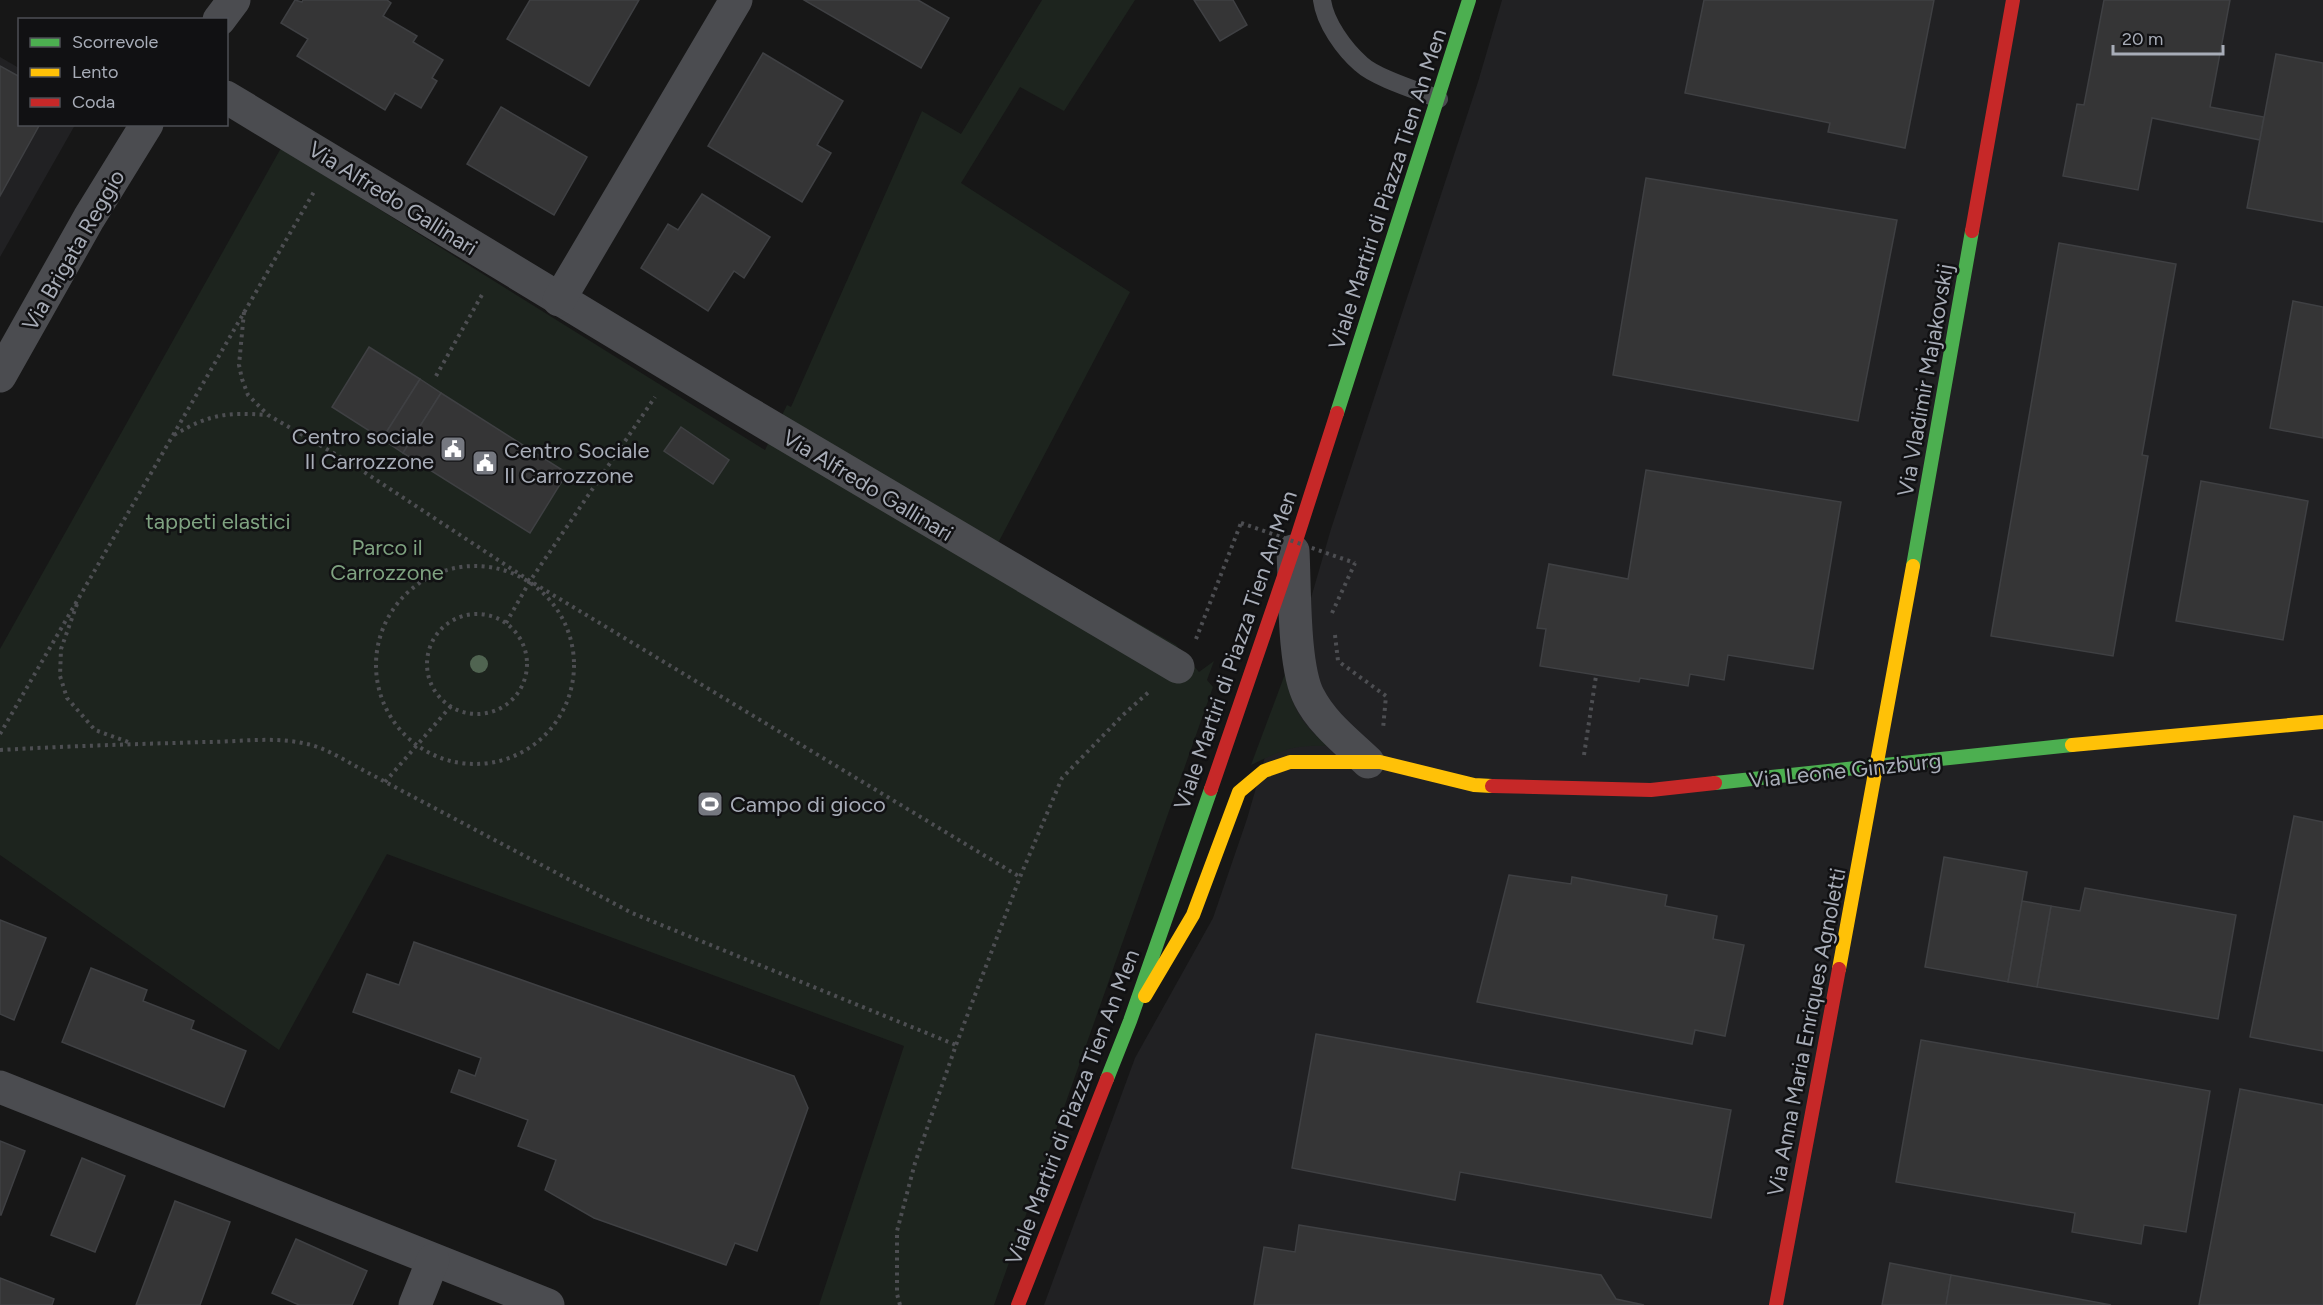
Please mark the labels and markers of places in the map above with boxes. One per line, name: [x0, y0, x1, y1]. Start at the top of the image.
place label: Centro sociale Il Carrozzone: [292, 423, 434, 475]
public building icon: Centro sociale Il Carrozzone: [438, 434, 468, 464]
place label: Centro Sociale Il Carrozzone: [504, 437, 649, 489]
public building icon: Centro Sociale Il Carrozzone: [470, 448, 500, 478]
sports icon: Campo di gioco: [695, 789, 725, 819]
place label: Campo di gioco: [730, 791, 886, 818]

